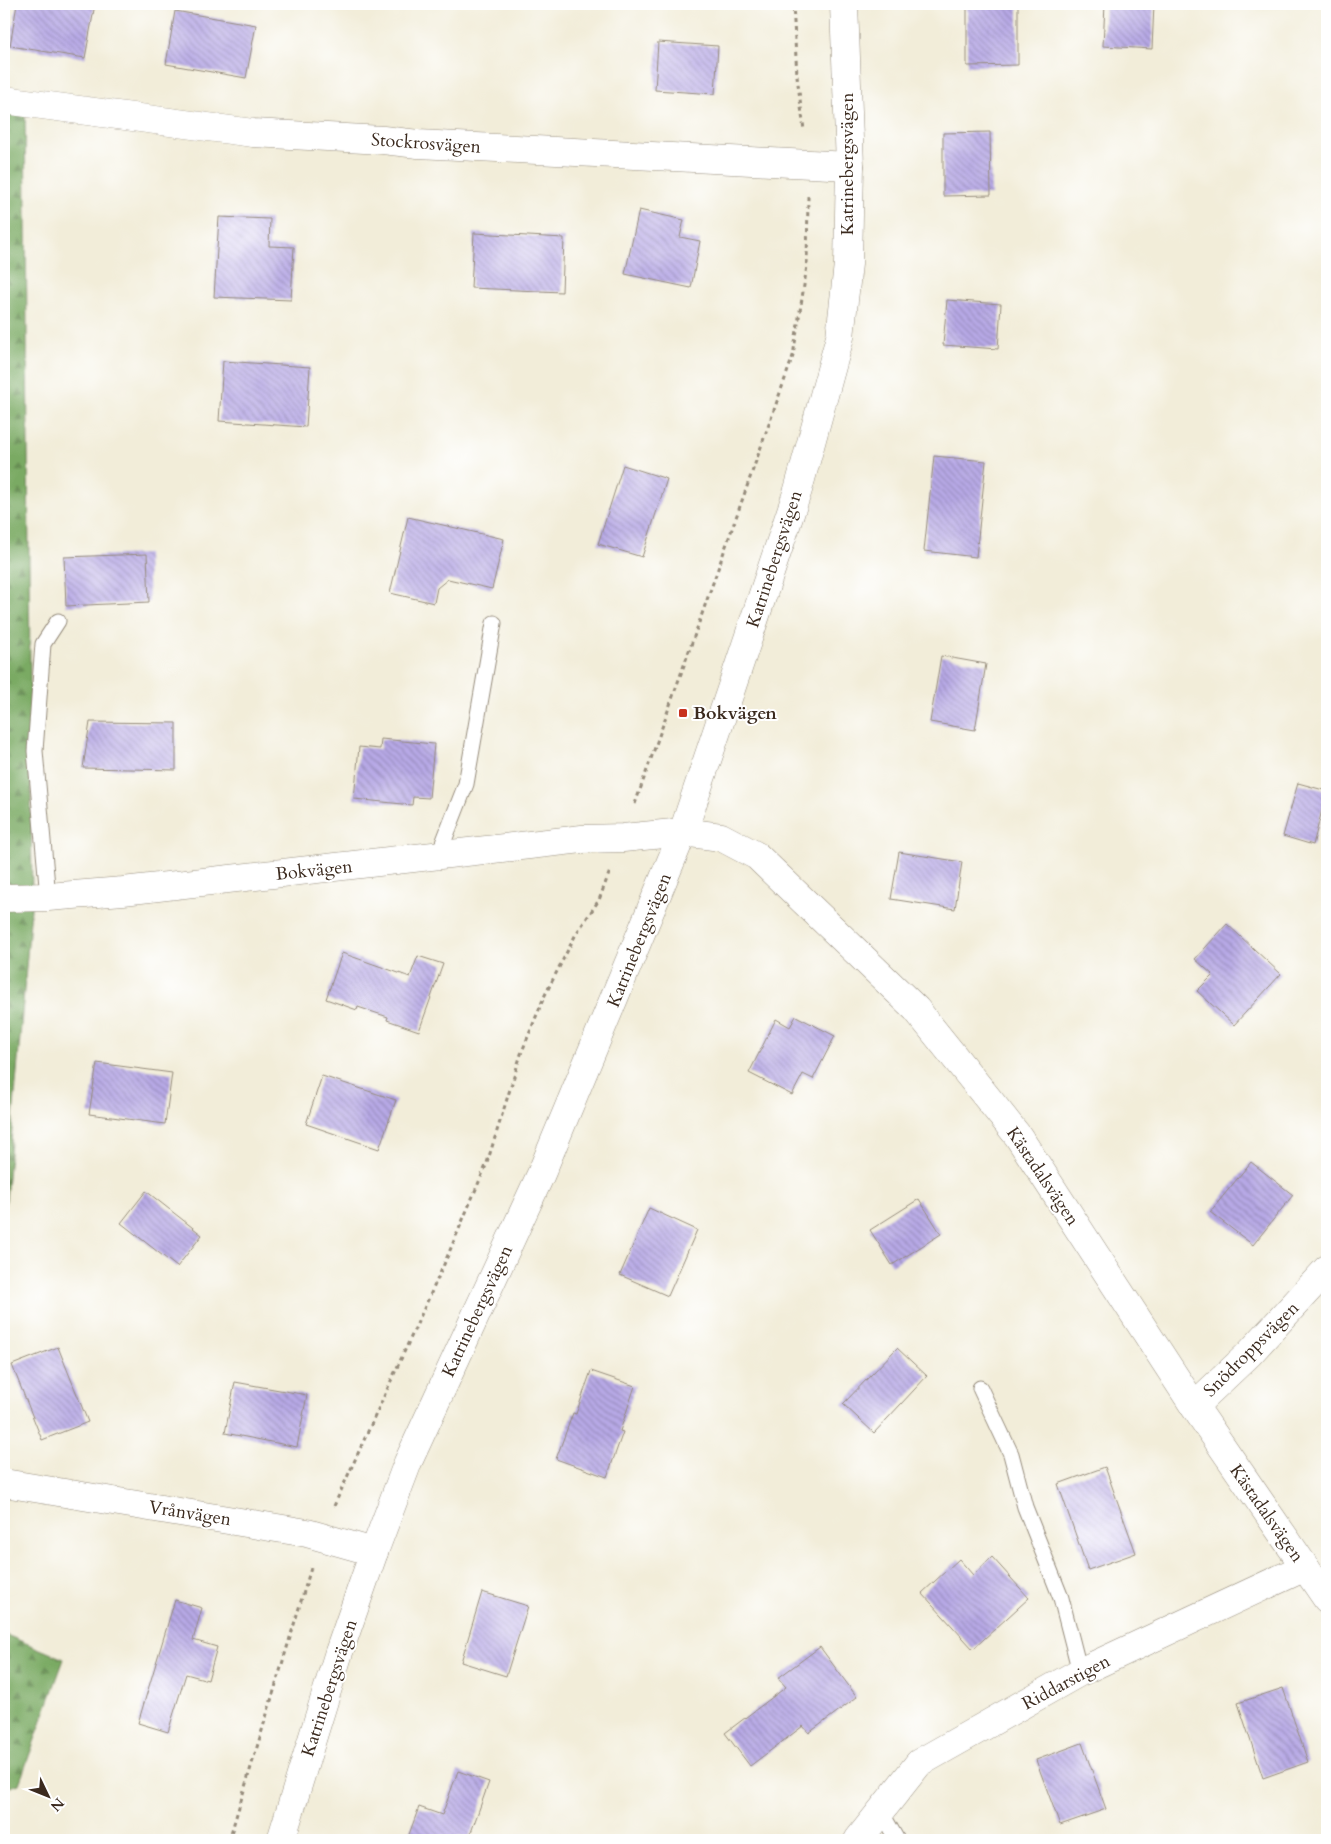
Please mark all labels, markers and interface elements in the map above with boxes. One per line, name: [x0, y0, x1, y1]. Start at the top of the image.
street label: Katrinebergsvägen: [835, 92, 860, 235]
street label: Stockrosvägen: [370, 127, 483, 160]
street label: Katrinebergsvägen: [741, 487, 809, 631]
place label: Bokvägen: [693, 701, 777, 726]
marker: Bokvägen: [677, 707, 689, 719]
street label: Bokvägen: [274, 854, 354, 887]
street label: Katrinebergsvägen: [601, 869, 678, 1011]
street label: Kästadalsvägen: [1000, 1122, 1085, 1231]
street label: Katrinebergsvägen: [436, 1240, 519, 1381]
street label: Snödroppsvägen: [1198, 1296, 1305, 1403]
street label: Kästadalsvägen: [1224, 1459, 1310, 1568]
street label: Vrånvägen: [147, 1495, 234, 1532]
street label: Katrinebergsvägen: [296, 1616, 364, 1760]
street label: Riddarstigen: [1018, 1648, 1115, 1716]
north arrow: [22, 1772, 72, 1822]
text: N: [46, 1794, 68, 1815]

